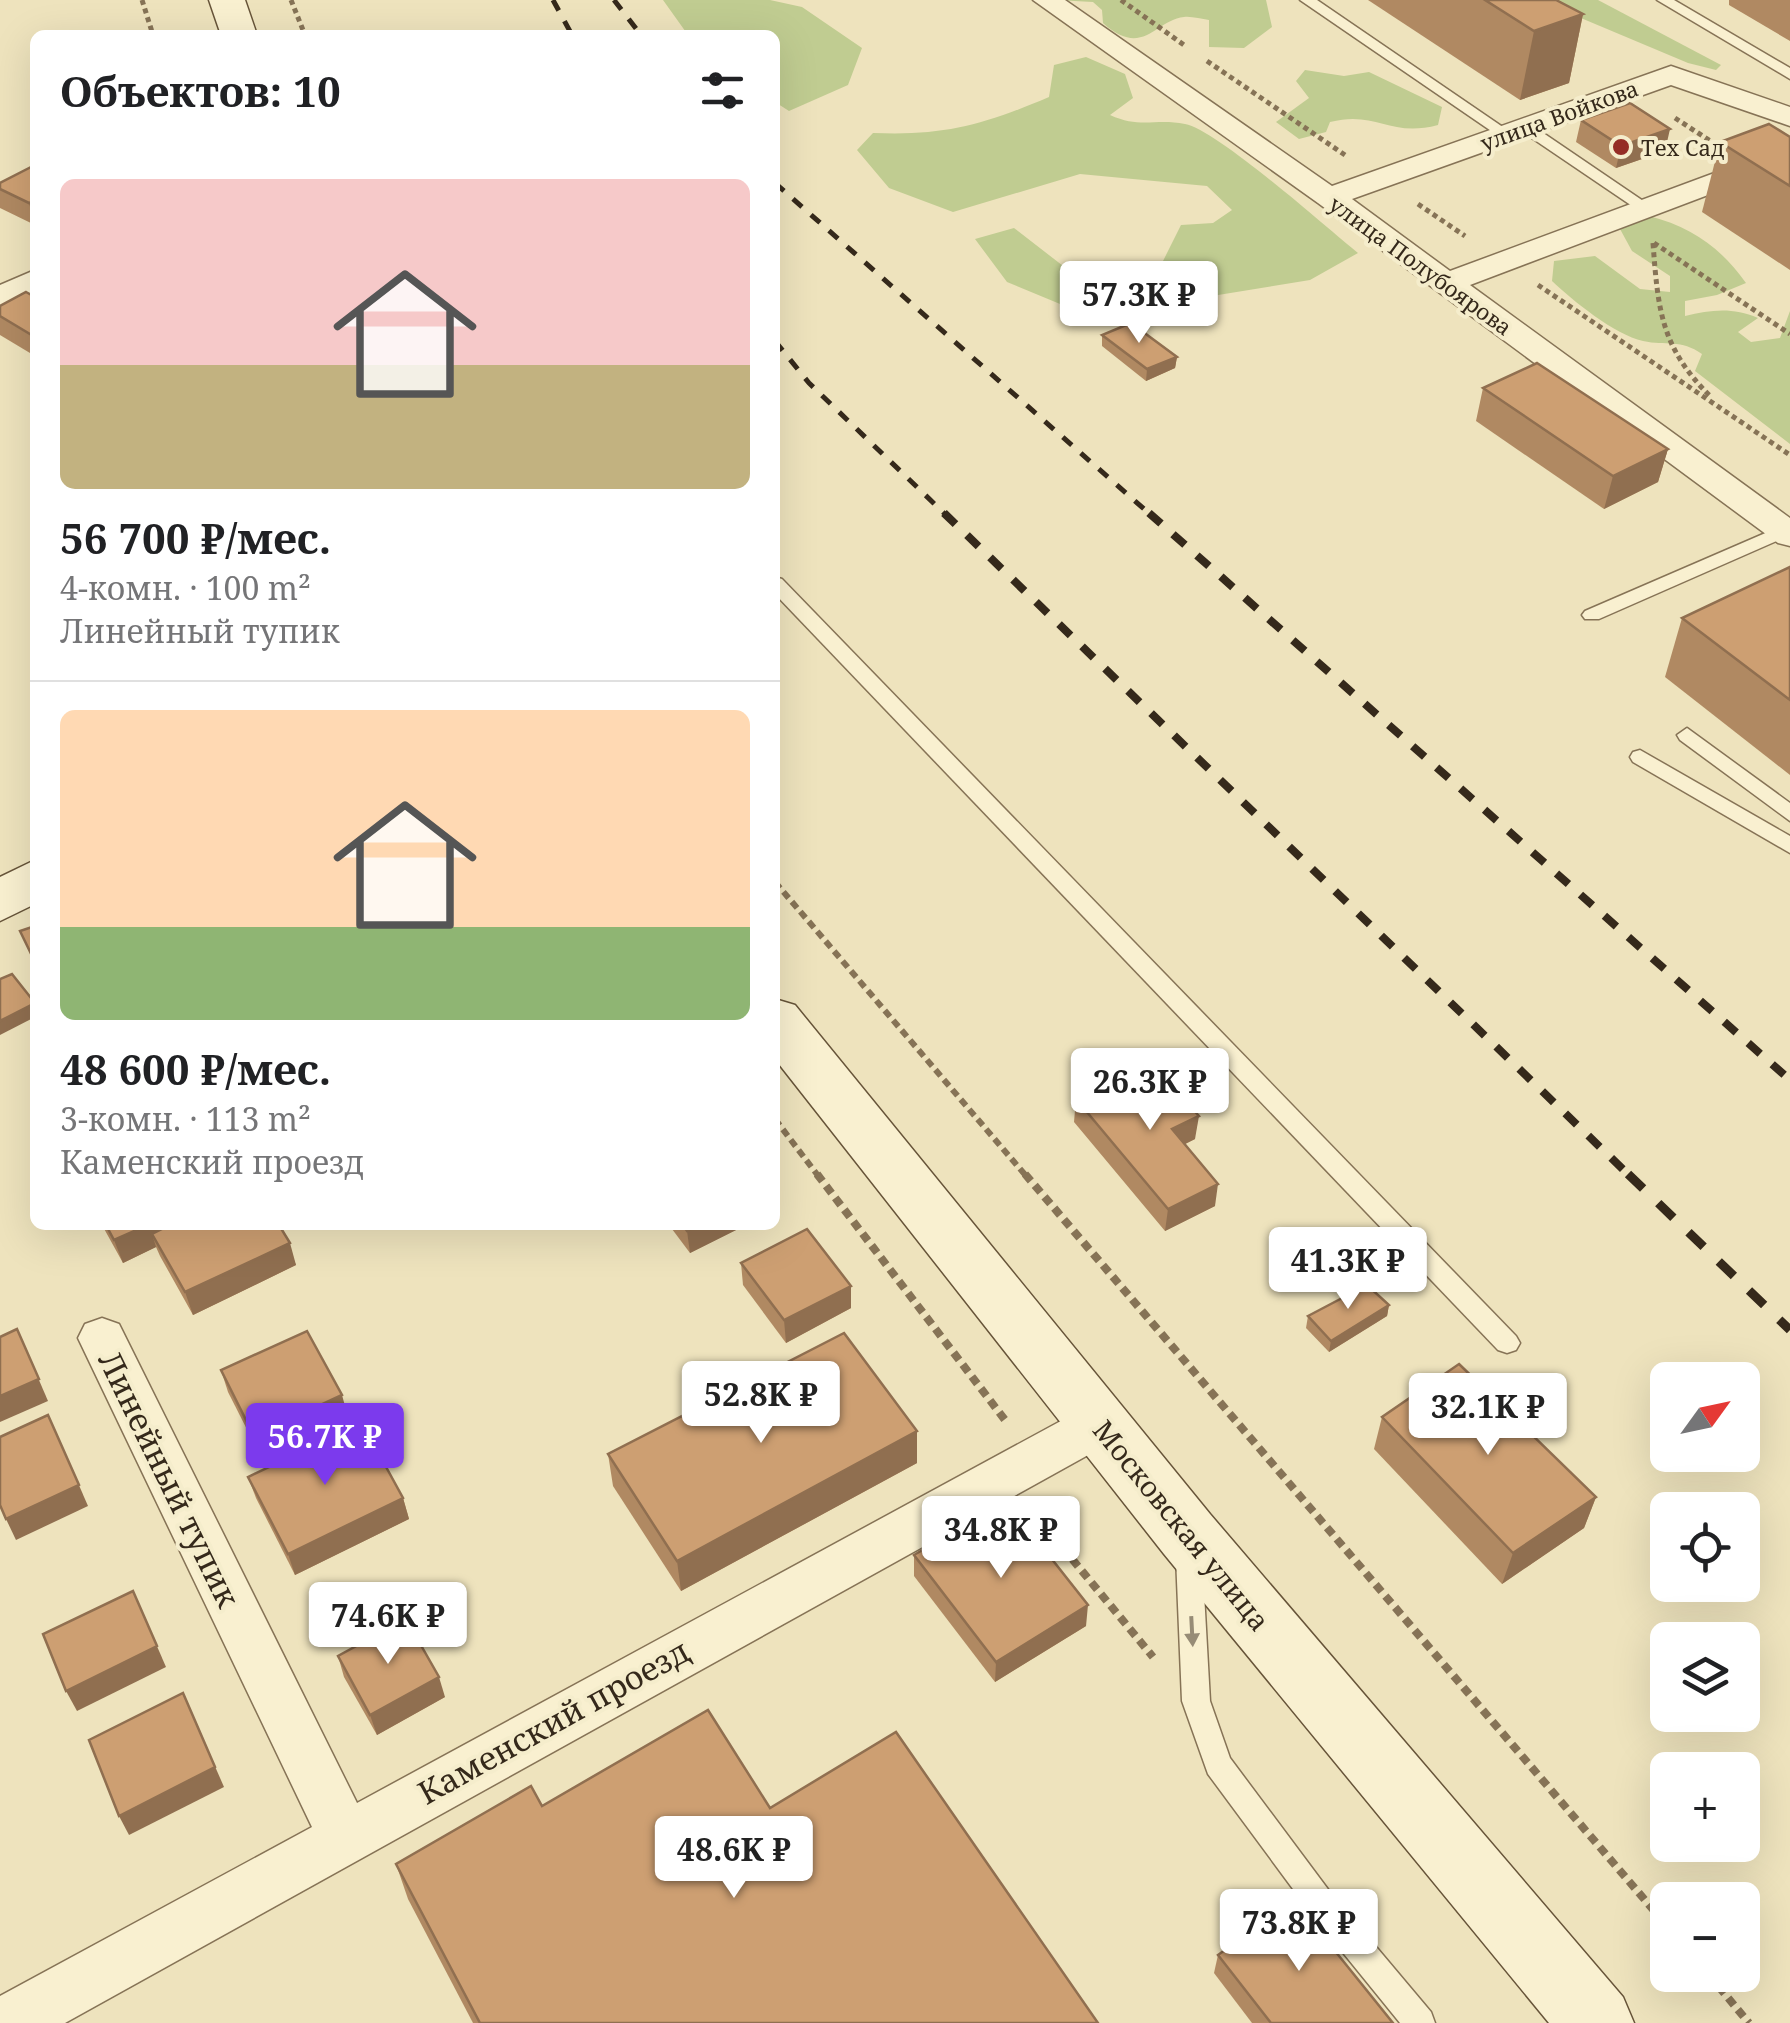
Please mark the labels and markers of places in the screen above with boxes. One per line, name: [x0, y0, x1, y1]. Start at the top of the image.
place label: Тех Сад: [1641, 132, 1725, 162]
marker: Тех Сад: [1610, 136, 1632, 158]
pin: 57.3K ₽: [1047, 261, 1231, 346]
pin: 26.3K ₽: [1058, 1048, 1242, 1133]
pin: 41.3K ₽: [1256, 1227, 1440, 1312]
pin: 52.8K ₽: [669, 1361, 853, 1446]
pin: 32.1K ₽: [1396, 1373, 1580, 1458]
pin: 56.7K ₽: [233, 1403, 417, 1488]
pin: 34.8K ₽: [909, 1496, 1093, 1581]
pin: 74.6K ₽: [296, 1582, 480, 1667]
pin: 48.6K ₽: [642, 1816, 826, 1901]
pin: 73.8K ₽: [1207, 1889, 1391, 1974]

